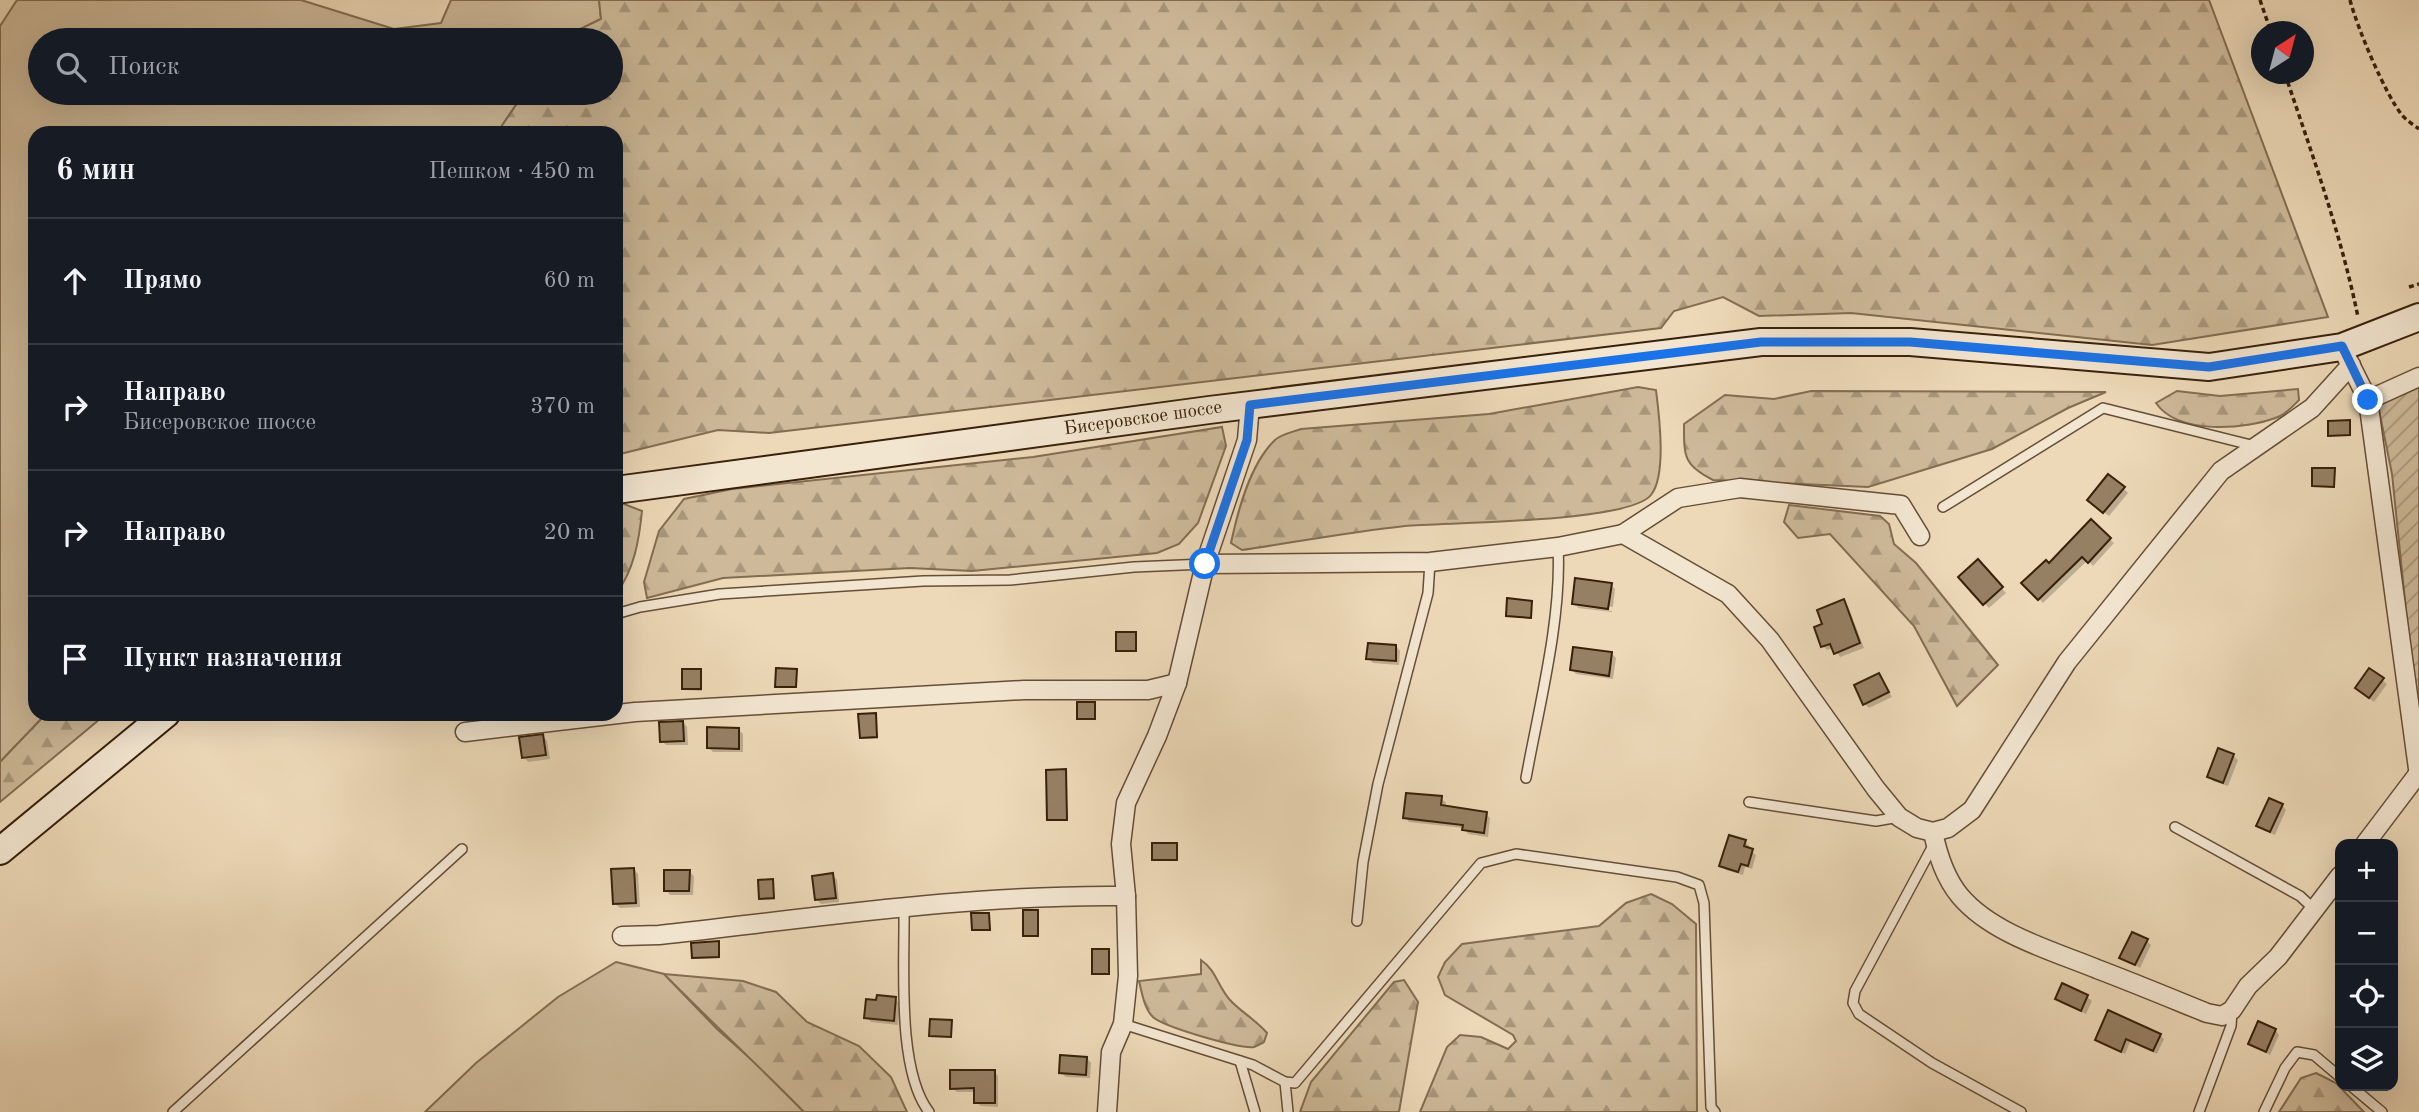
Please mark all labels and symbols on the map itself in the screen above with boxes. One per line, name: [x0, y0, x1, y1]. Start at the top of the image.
north arrow: [2251, 21, 2314, 84]
route end: [2352, 384, 2383, 415]
street label: Бисеровское шоссе: [1063, 398, 1223, 440]
route start: [1189, 548, 1220, 579]

